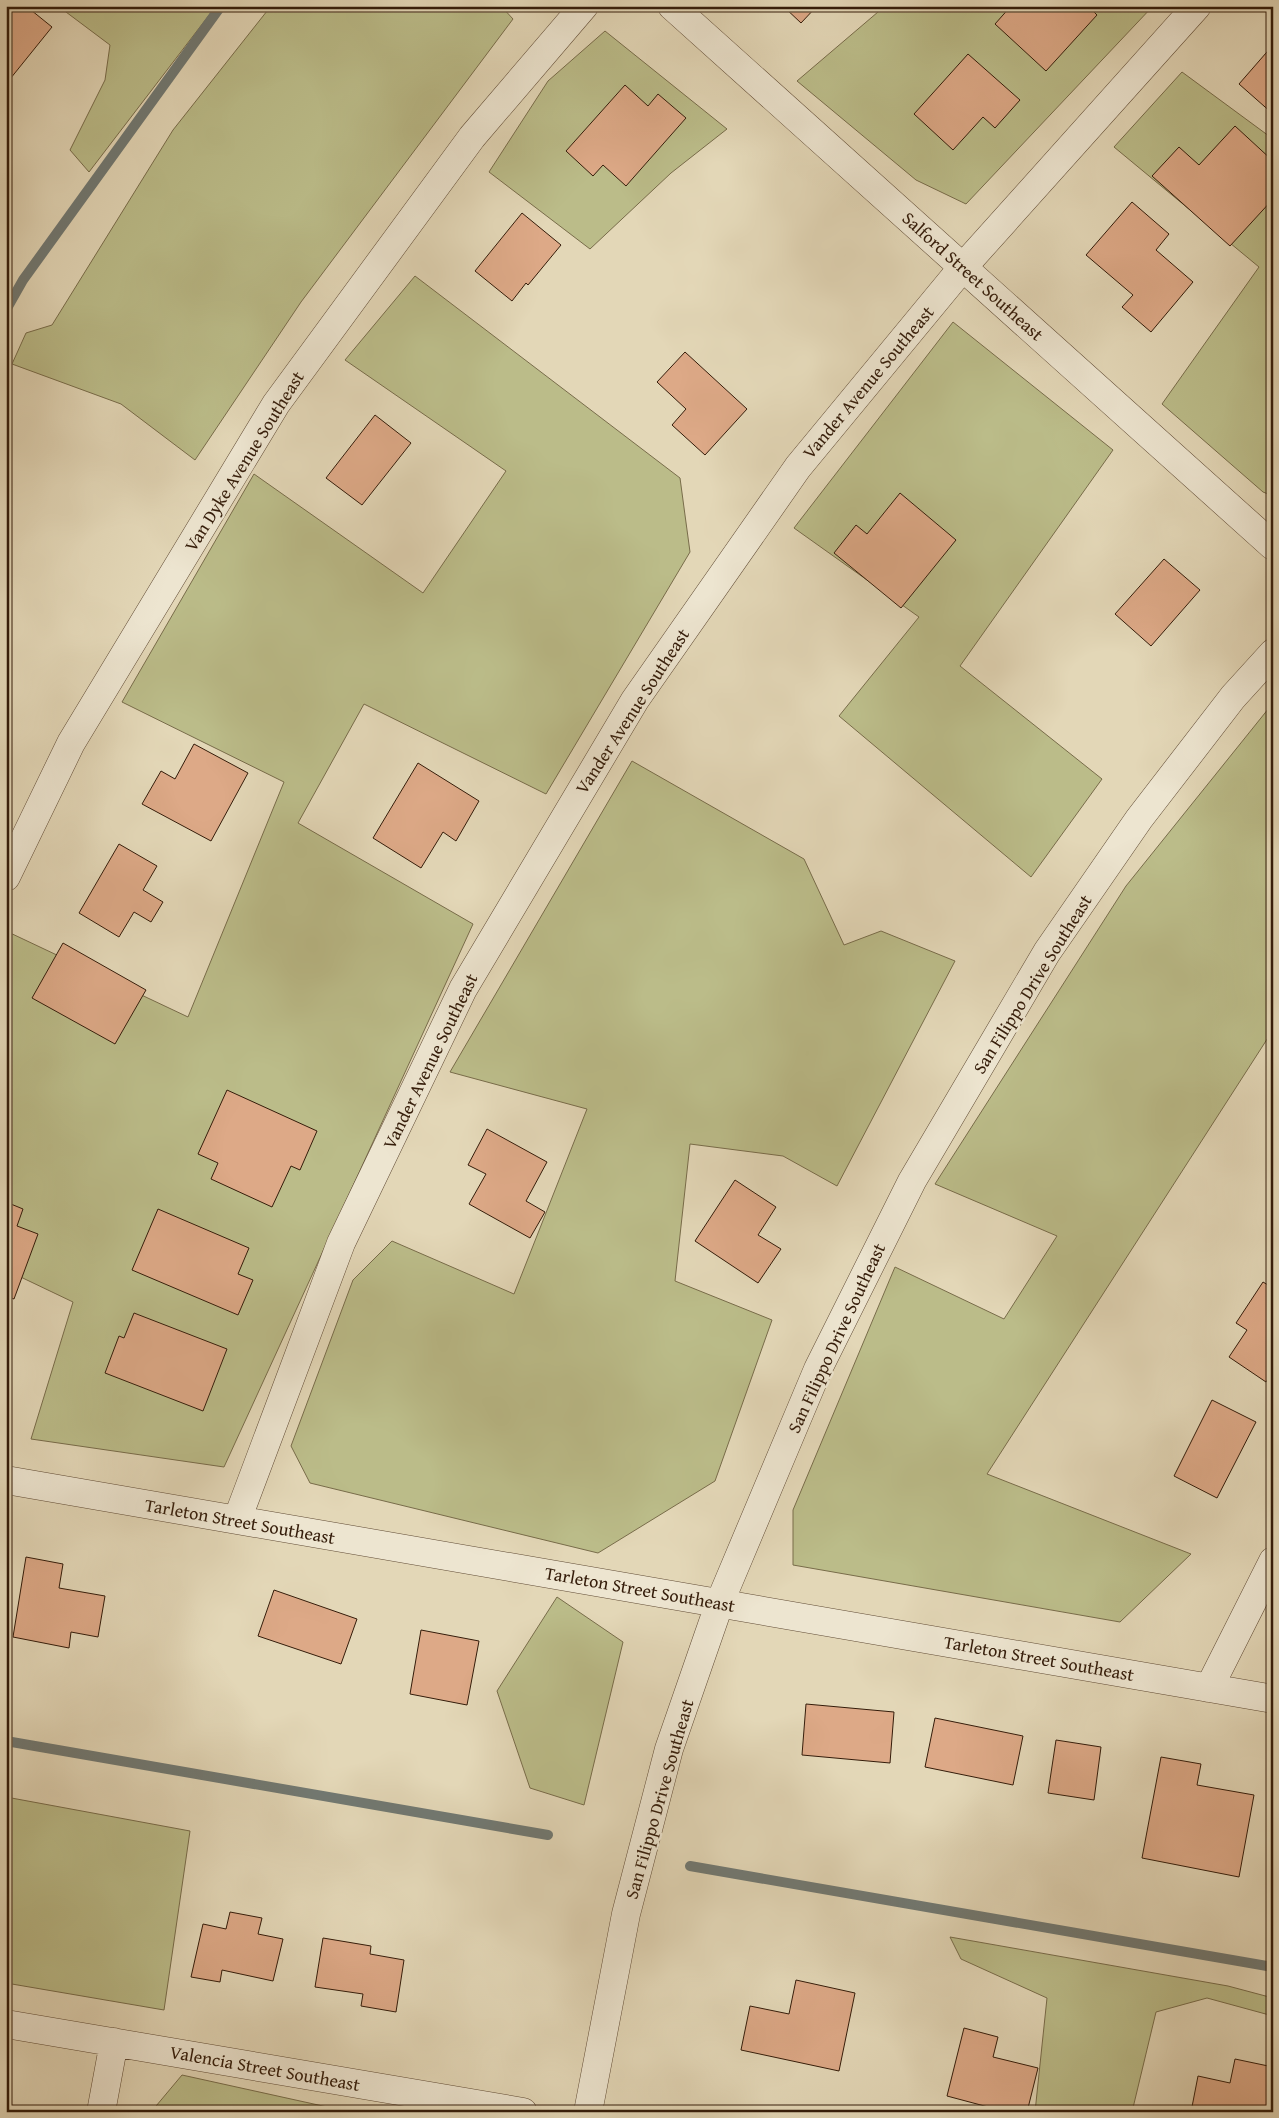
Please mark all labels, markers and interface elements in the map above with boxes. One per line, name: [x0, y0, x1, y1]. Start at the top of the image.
street label: Salford Street Southeast: [896, 205, 1050, 347]
street label: Vander Avenue Southeast: [796, 299, 941, 464]
street label: Van Dyke Avenue Southeast: [177, 365, 311, 556]
street label: Vander Avenue Southeast: [568, 622, 696, 799]
street label: San Filippo Drive Southeast: [966, 889, 1099, 1079]
street label: Vander Avenue Southeast: [376, 968, 485, 1154]
street label: San Filippo Drive Southeast: [780, 1238, 892, 1437]
street label: Tarleton Street Southeast: [143, 1491, 338, 1551]
street label: Tarleton Street Southeast: [543, 1559, 738, 1619]
street label: Tarleton Street Southeast: [942, 1628, 1137, 1688]
street label: San Filippo Drive Southeast: [618, 1695, 701, 1902]
street label: Valencia Street Southeast: [168, 2038, 363, 2098]

